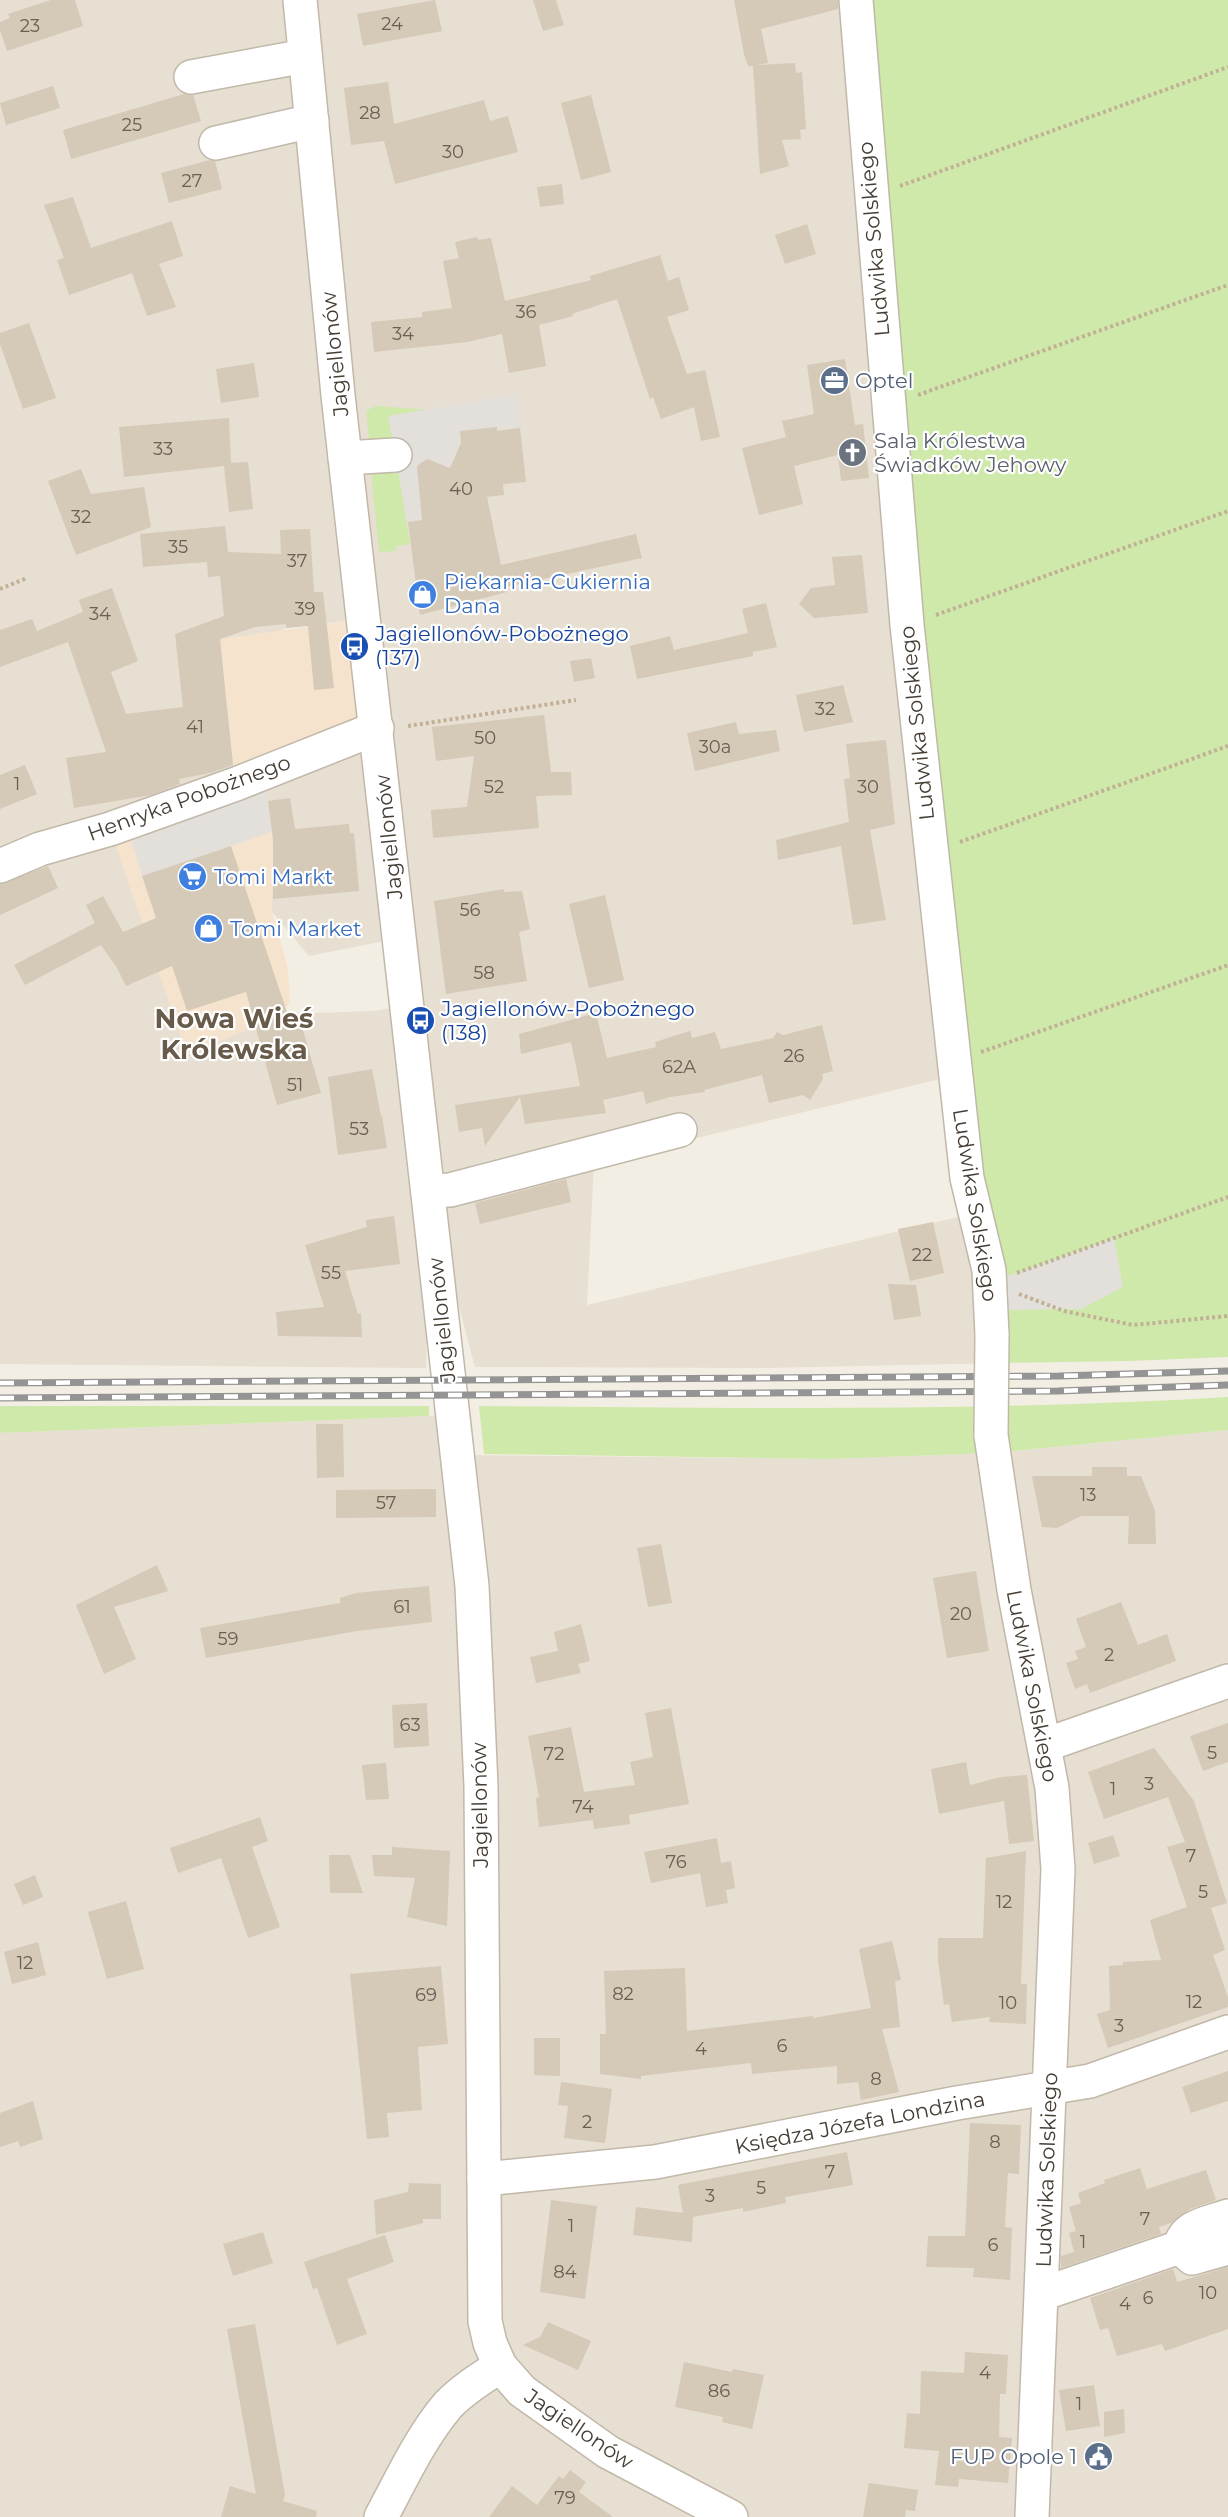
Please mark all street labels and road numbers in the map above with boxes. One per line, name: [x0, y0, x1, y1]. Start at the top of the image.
street label: Ludwika Solskiego: [853, 141, 894, 337]
street label: Jagiellonów: [315, 290, 354, 419]
street label: Ludwika Solskiego: [894, 625, 939, 821]
street label: Henryka Pobożnego: [84, 749, 294, 846]
street label: Jagiellonów: [369, 773, 408, 902]
street label: Ludwika Solskiego: [948, 1107, 1003, 1303]
street label: Jagiellonów: [422, 1256, 461, 1385]
street label: Ludwika Solskiego: [1002, 1588, 1063, 1784]
street label: Jagiellonów: [466, 1741, 493, 1869]
street label: Ludwika Solskiego: [1031, 2072, 1062, 2268]
street label: Księdza Józefa Londzina: [733, 2086, 987, 2159]
street label: Jagiellonów: [519, 2383, 639, 2474]

